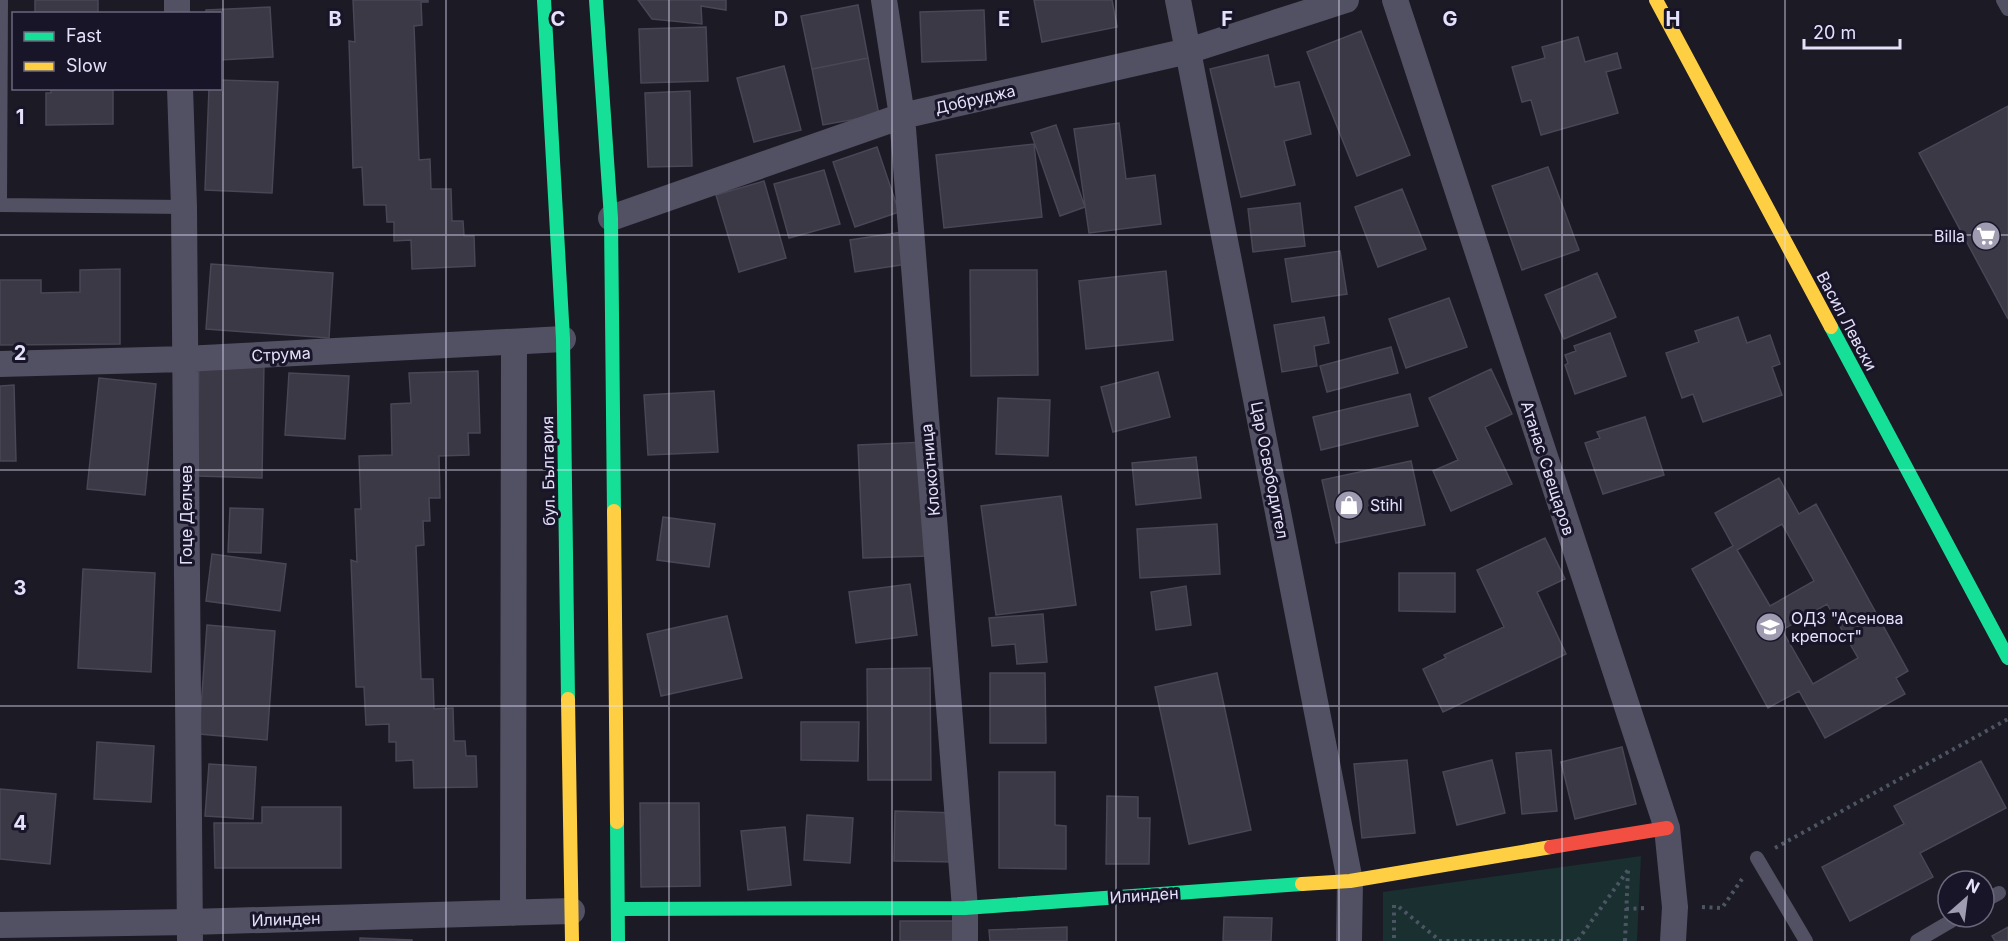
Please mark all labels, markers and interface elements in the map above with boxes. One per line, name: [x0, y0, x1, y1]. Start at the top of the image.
text: B: [328, 7, 342, 31]
text: C: [551, 7, 565, 31]
text: D: [774, 7, 788, 31]
text: E: [998, 7, 1010, 31]
text: F: [1221, 7, 1233, 31]
text: G: [1442, 7, 1458, 31]
text: H: [1666, 7, 1680, 31]
legend: [12, 12, 222, 90]
scale bar: [1804, 12, 1900, 50]
text: 20 m: [1813, 22, 1856, 43]
text: Fast: [66, 25, 102, 46]
text: Slow: [66, 55, 107, 76]
street label: Добруджа: [933, 80, 1017, 118]
text: 1: [16, 105, 24, 129]
supermarket icon: Billa: [1970, 220, 2002, 252]
place label: Billa: [1934, 226, 1965, 246]
street label: Васил Левски: [1812, 268, 1882, 374]
text: 2: [14, 341, 26, 365]
street label: Струма: [251, 342, 311, 366]
street label: Атанас Свещаров: [1517, 398, 1579, 538]
street label: Цар Освободител: [1247, 400, 1293, 540]
street label: бул. България: [537, 416, 559, 526]
street label: Клокотница: [916, 423, 944, 517]
street label: Гоце Делчев: [176, 465, 196, 565]
shop icon: Stihl: [1333, 489, 1365, 521]
place label: Stihl: [1370, 495, 1403, 515]
text: 3: [14, 576, 26, 600]
place label: ОДЗ "Асенова крепост": [1791, 608, 1904, 646]
school or university icon: ОДЗ "Асенова крепост": [1754, 611, 1786, 643]
text: 4: [13, 811, 27, 835]
north arrow: [1936, 869, 1996, 929]
text: N: [1963, 874, 1983, 897]
street label: Илинден: [1109, 883, 1179, 907]
street label: Илинден: [251, 908, 321, 930]

